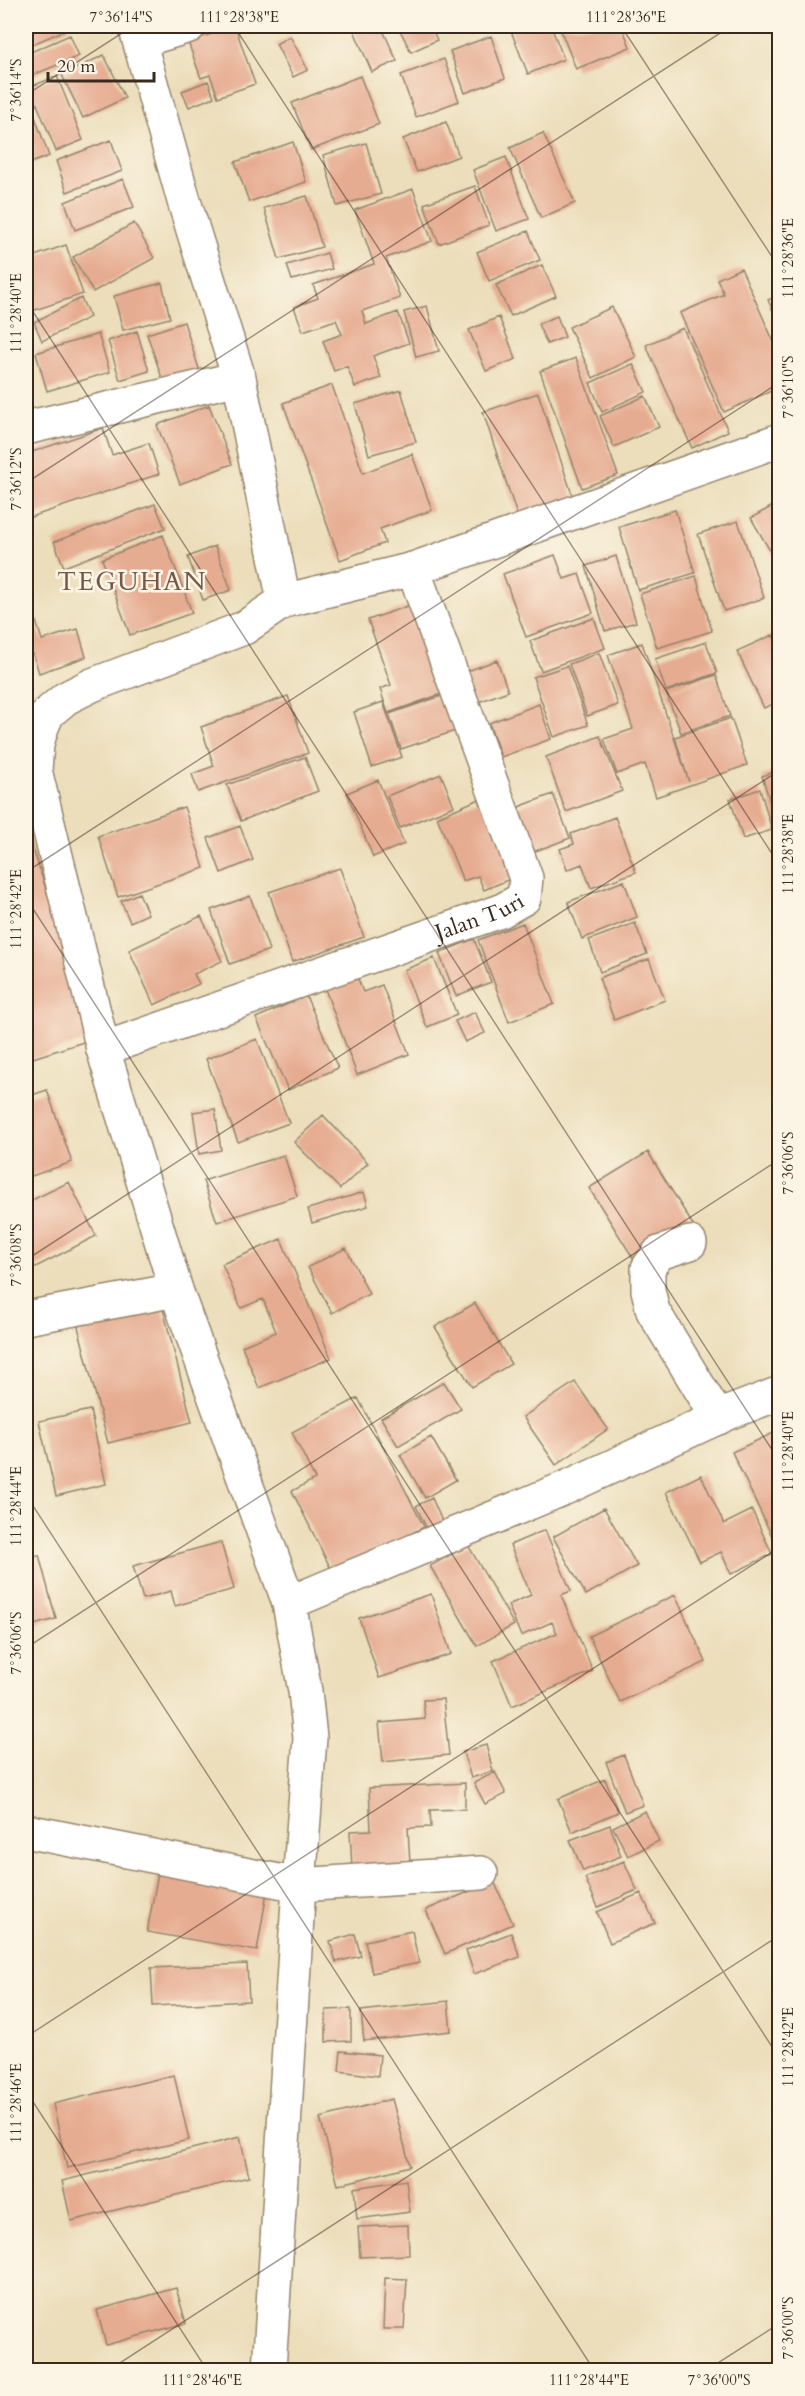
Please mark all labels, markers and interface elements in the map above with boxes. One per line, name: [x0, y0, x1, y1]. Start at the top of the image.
text: 7°36'14"S: [89, 7, 153, 27]
text: 111°28'38"E: [199, 7, 279, 27]
text: 111°28'36"E: [586, 7, 666, 27]
scale bar: [48, 45, 154, 83]
text: 20 m: [57, 54, 96, 79]
text: 7°36'14"S: [6, 58, 26, 122]
text: 111°28'36"E: [778, 218, 798, 298]
text: 111°28'40"E: [6, 273, 26, 353]
text: 7°36'10"S: [778, 355, 798, 419]
text: 7°36'12"S: [6, 447, 26, 511]
district label: TEGUHAN: [57, 564, 207, 599]
text: 111°28'38"E: [778, 814, 798, 894]
text: 111°28'42"E: [6, 869, 26, 949]
street label: Jalan Turi: [428, 886, 529, 949]
text: 7°36'06"S: [778, 1131, 798, 1195]
text: 7°36'08"S: [6, 1223, 26, 1287]
text: 111°28'40"E: [778, 1411, 798, 1491]
text: 111°28'44"E: [6, 1466, 26, 1546]
text: 7°36'06"S: [6, 1611, 26, 1675]
text: 111°28'42"E: [778, 2007, 798, 2087]
text: 111°28'46"E: [6, 2063, 26, 2143]
text: 7°36'00"S: [778, 2296, 798, 2360]
text: 111°28'46"E: [162, 2370, 242, 2390]
text: 111°28'44"E: [549, 2370, 629, 2390]
text: 7°36'00"S: [687, 2370, 751, 2390]

